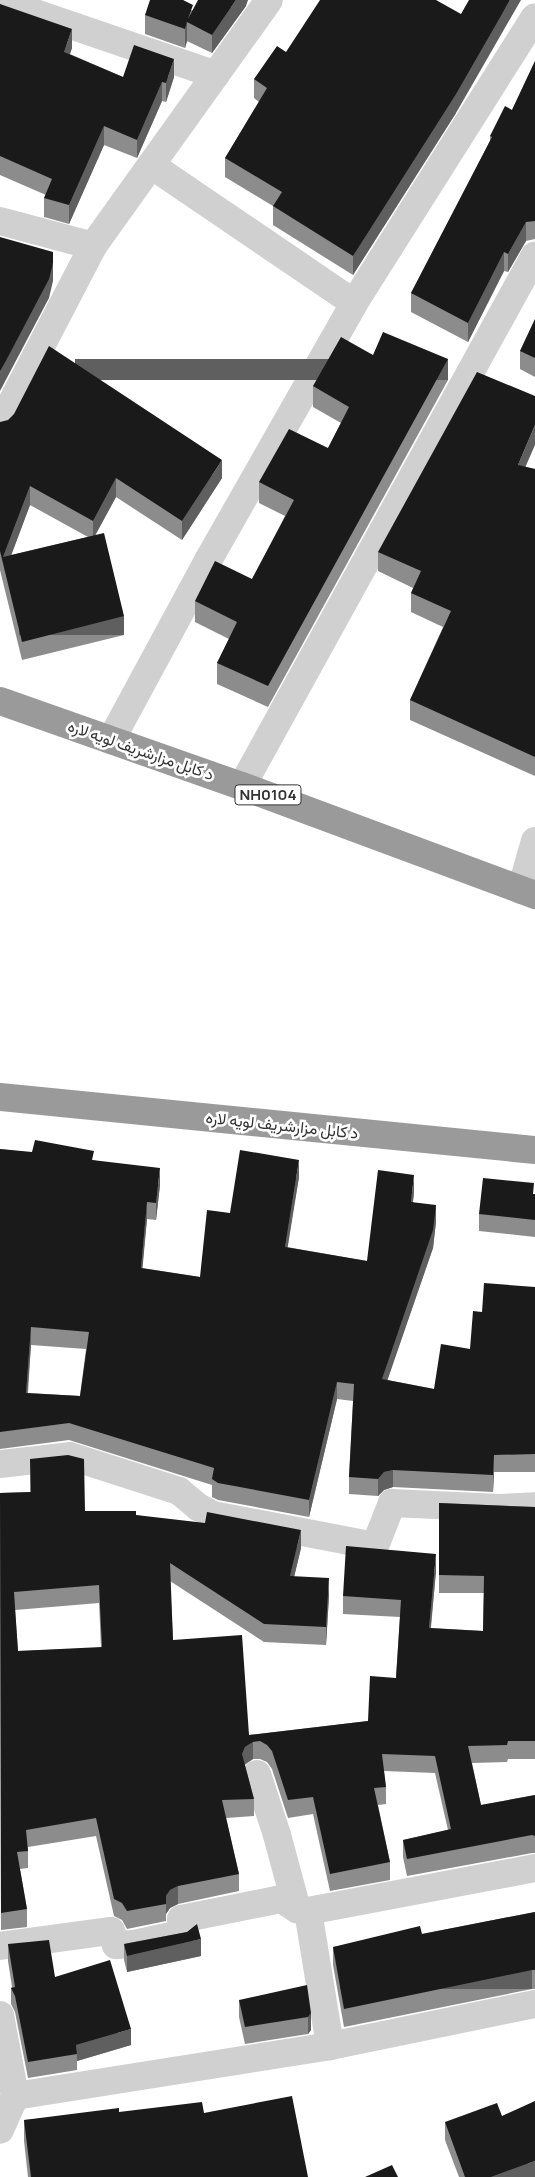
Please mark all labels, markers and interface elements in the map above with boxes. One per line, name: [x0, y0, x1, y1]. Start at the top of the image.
street label: د کابل مزارشریف لویه لاره: [65, 716, 217, 784]
road number: NH0104: [234, 782, 302, 808]
street label: د کابل مزارشریف لویه لاره: [205, 1107, 359, 1143]

